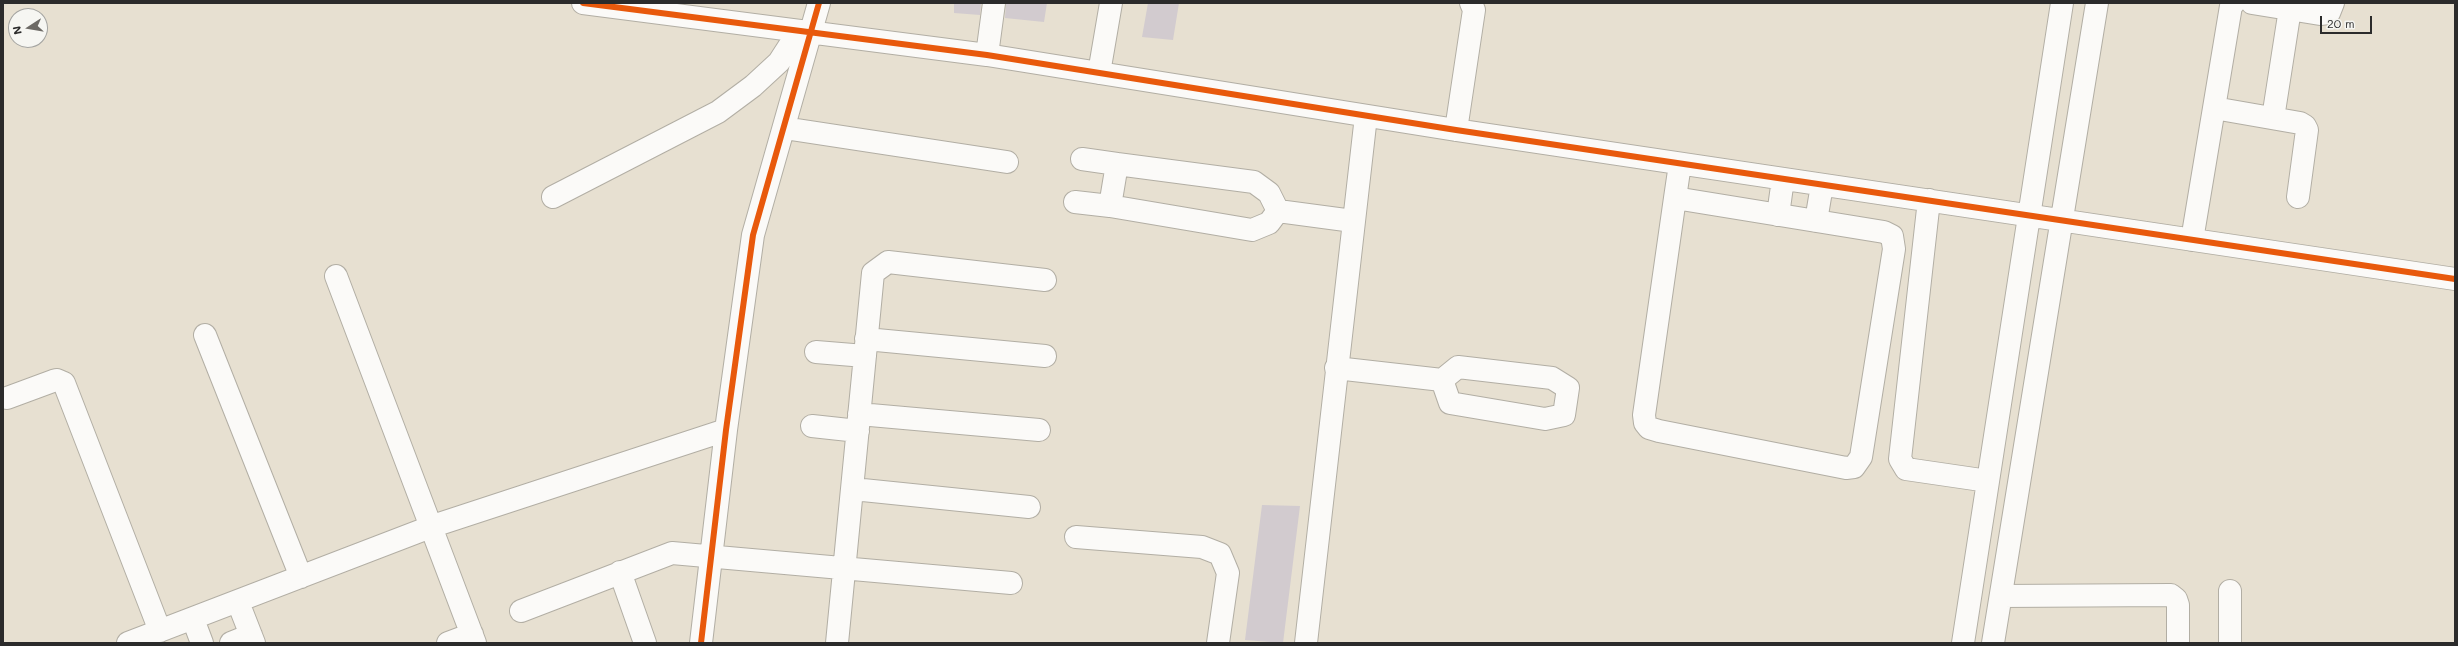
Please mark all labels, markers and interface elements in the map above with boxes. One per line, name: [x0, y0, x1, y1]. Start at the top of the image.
north arrow: [8, 8, 48, 48]
scale bar: [2322, 8, 2374, 34]
text: 20 m: [2327, 15, 2355, 31]
text: N: [9, 25, 25, 36]

